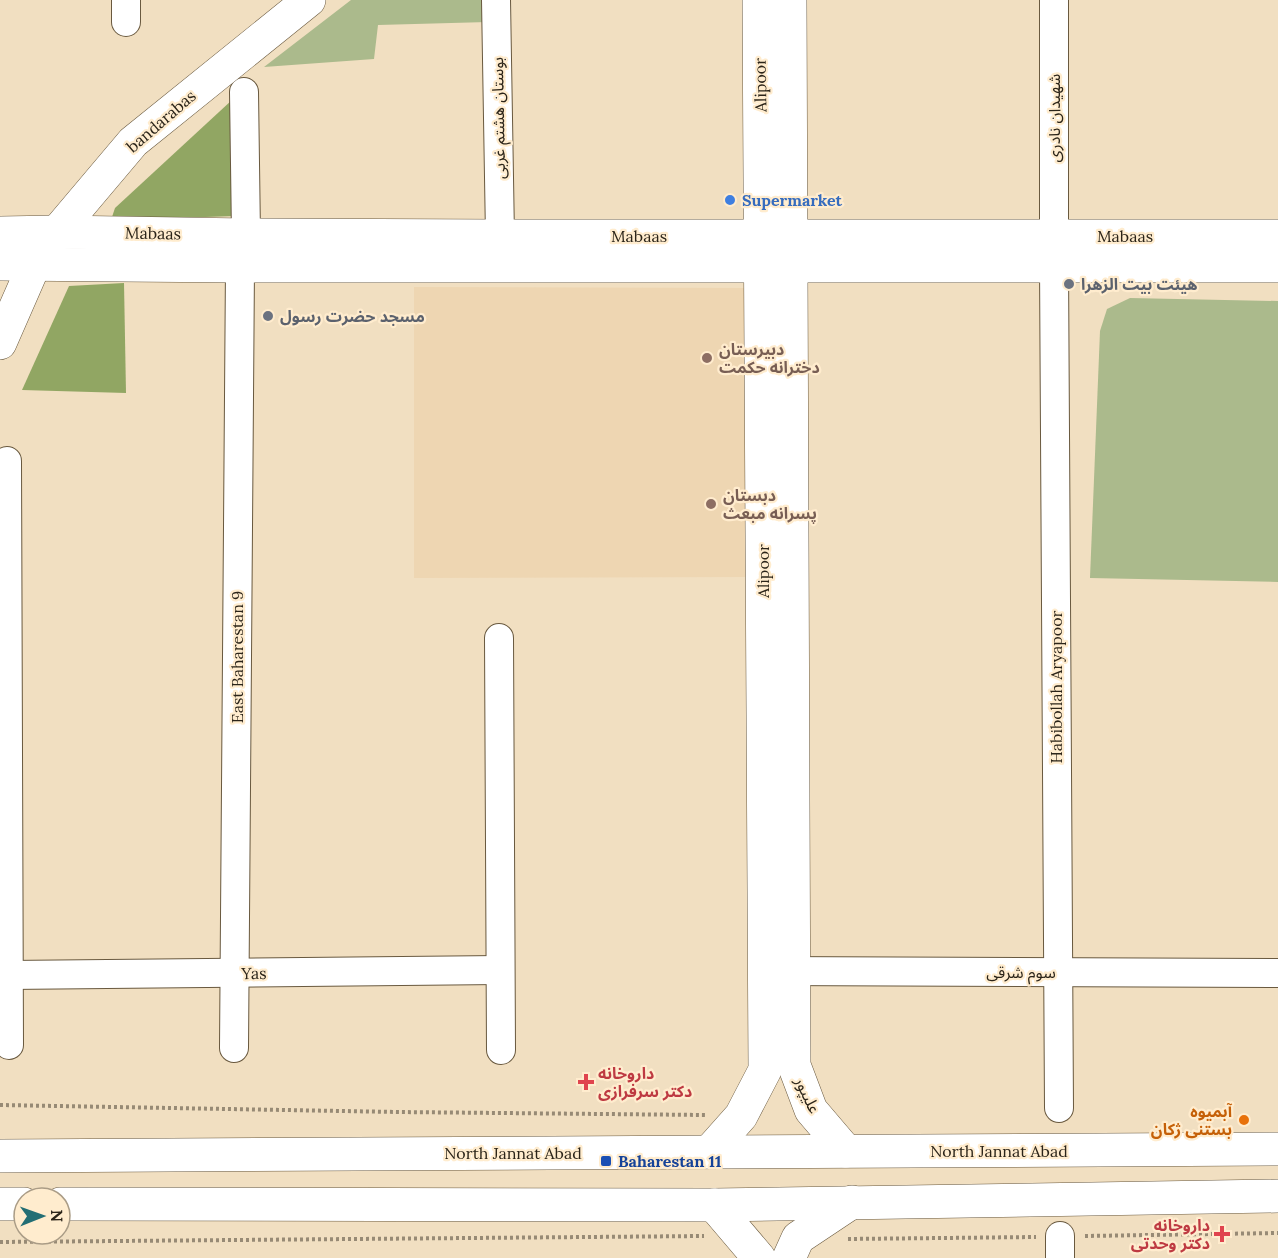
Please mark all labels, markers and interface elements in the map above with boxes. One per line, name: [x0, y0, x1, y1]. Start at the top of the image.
street label: بوستان هشتم غربی: [487, 57, 512, 179]
street label: Alipoor: [750, 58, 770, 113]
street label: شهیدان نادری: [1044, 74, 1064, 162]
street label: bandarabas: [122, 86, 200, 156]
place label: Supermarket: [742, 190, 843, 210]
marker: Supermarket: [723, 193, 737, 207]
street label: Mabaas: [125, 223, 181, 243]
street label: Mabaas: [611, 226, 667, 246]
street label: Mabaas: [1097, 226, 1153, 246]
place label: هیئت بیت الزهرا: [1081, 274, 1198, 294]
marker: هیئت بیت الزهرا: [1062, 277, 1076, 291]
place label: مسجد حضرت رسول: [280, 306, 425, 326]
marker: مسجد حضرت رسول: [261, 309, 275, 323]
place label: دبیرستان دخترانه حکمت: [719, 339, 820, 377]
marker: دبیرستان دخترانه حکمت: [700, 351, 714, 365]
place label: دبستان پسرانه مبعث: [723, 485, 817, 524]
marker: دبستان پسرانه مبعث: [704, 497, 718, 511]
street label: Alipoor: [753, 544, 773, 599]
street label: East Baharestan 9: [227, 591, 247, 723]
street label: Habibollah Aryapoor: [1046, 610, 1066, 763]
street label: سوم شرقی: [986, 962, 1056, 985]
street label: Yas: [240, 963, 267, 983]
place label: داروخانه دکتر سرفرازی: [598, 1063, 692, 1101]
street label: علیپور: [789, 1073, 825, 1117]
marker: داروخانه دکتر سرفرازی: [579, 1075, 593, 1089]
place label: آبمیوه بستنی ژکان: [1151, 1101, 1233, 1139]
marker: آبمیوه بستنی ژکان: [1237, 1113, 1251, 1127]
street label: North Jannat Abad: [930, 1141, 1068, 1161]
street label: North Jannat Abad: [444, 1143, 582, 1163]
place label: Baharestan 11: [618, 1151, 722, 1171]
marker: Baharestan 11: [599, 1154, 613, 1168]
north arrow: [12, 1186, 72, 1246]
text: N: [47, 1209, 67, 1222]
place label: داروخانه دکتر وحدتی: [1131, 1215, 1210, 1253]
marker: داروخانه دکتر وحدتی: [1215, 1227, 1229, 1241]

